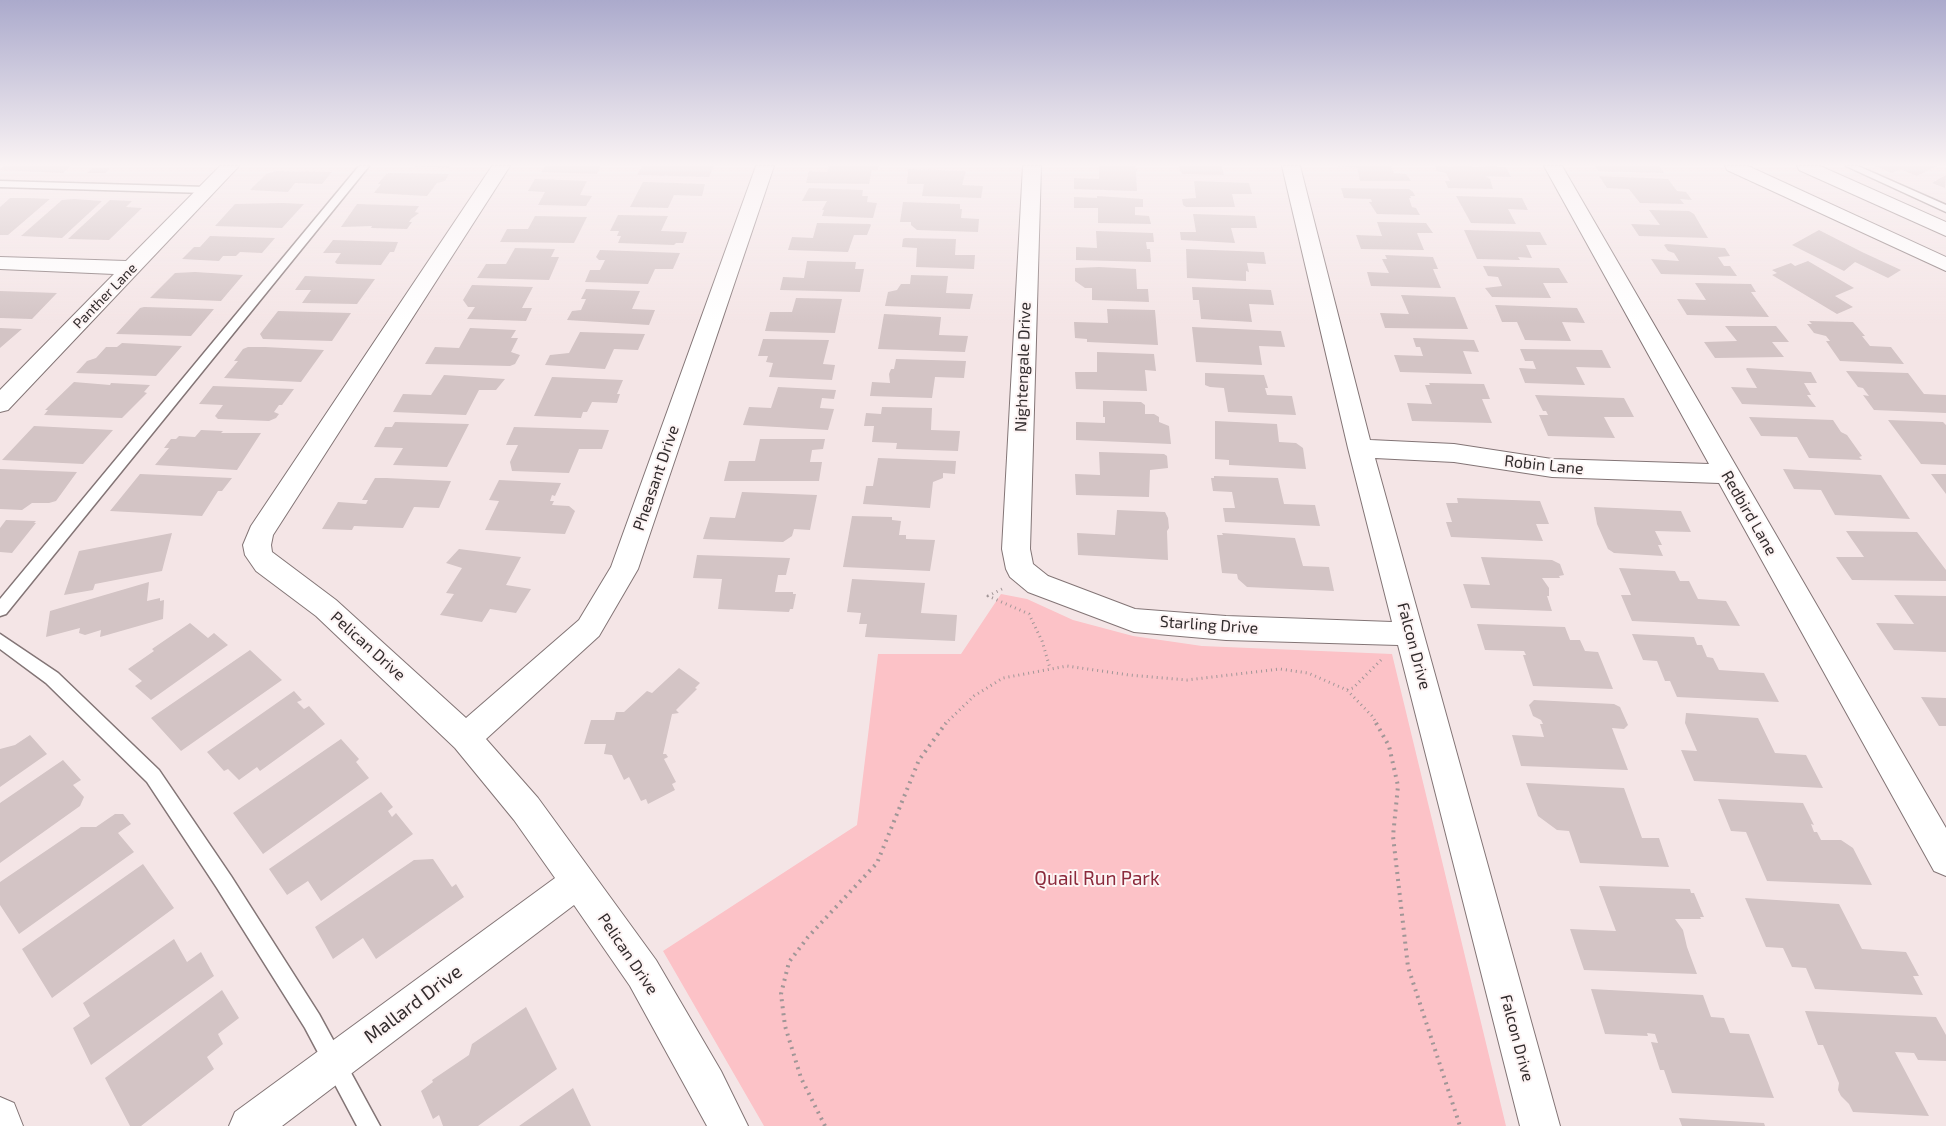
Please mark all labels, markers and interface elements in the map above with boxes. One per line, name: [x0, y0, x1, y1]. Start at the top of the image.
street label: Panther Lane: [70, 260, 140, 332]
street label: Nightengale Drive: [1011, 302, 1035, 432]
street label: Pheasant Drive: [629, 423, 683, 533]
street label: Robin Lane: [1503, 451, 1585, 479]
street label: Redbird Lane: [1717, 467, 1781, 559]
street label: Falcon Drive: [1393, 600, 1435, 692]
street label: Pelican Drive: [327, 607, 409, 685]
street label: Starling Drive: [1159, 612, 1259, 638]
park label: Quail Run Park: [1034, 868, 1160, 890]
street label: Pelican Drive: [594, 910, 662, 998]
street label: Mallard Drive: [360, 960, 466, 1048]
street label: Falcon Drive: [1496, 992, 1538, 1084]

